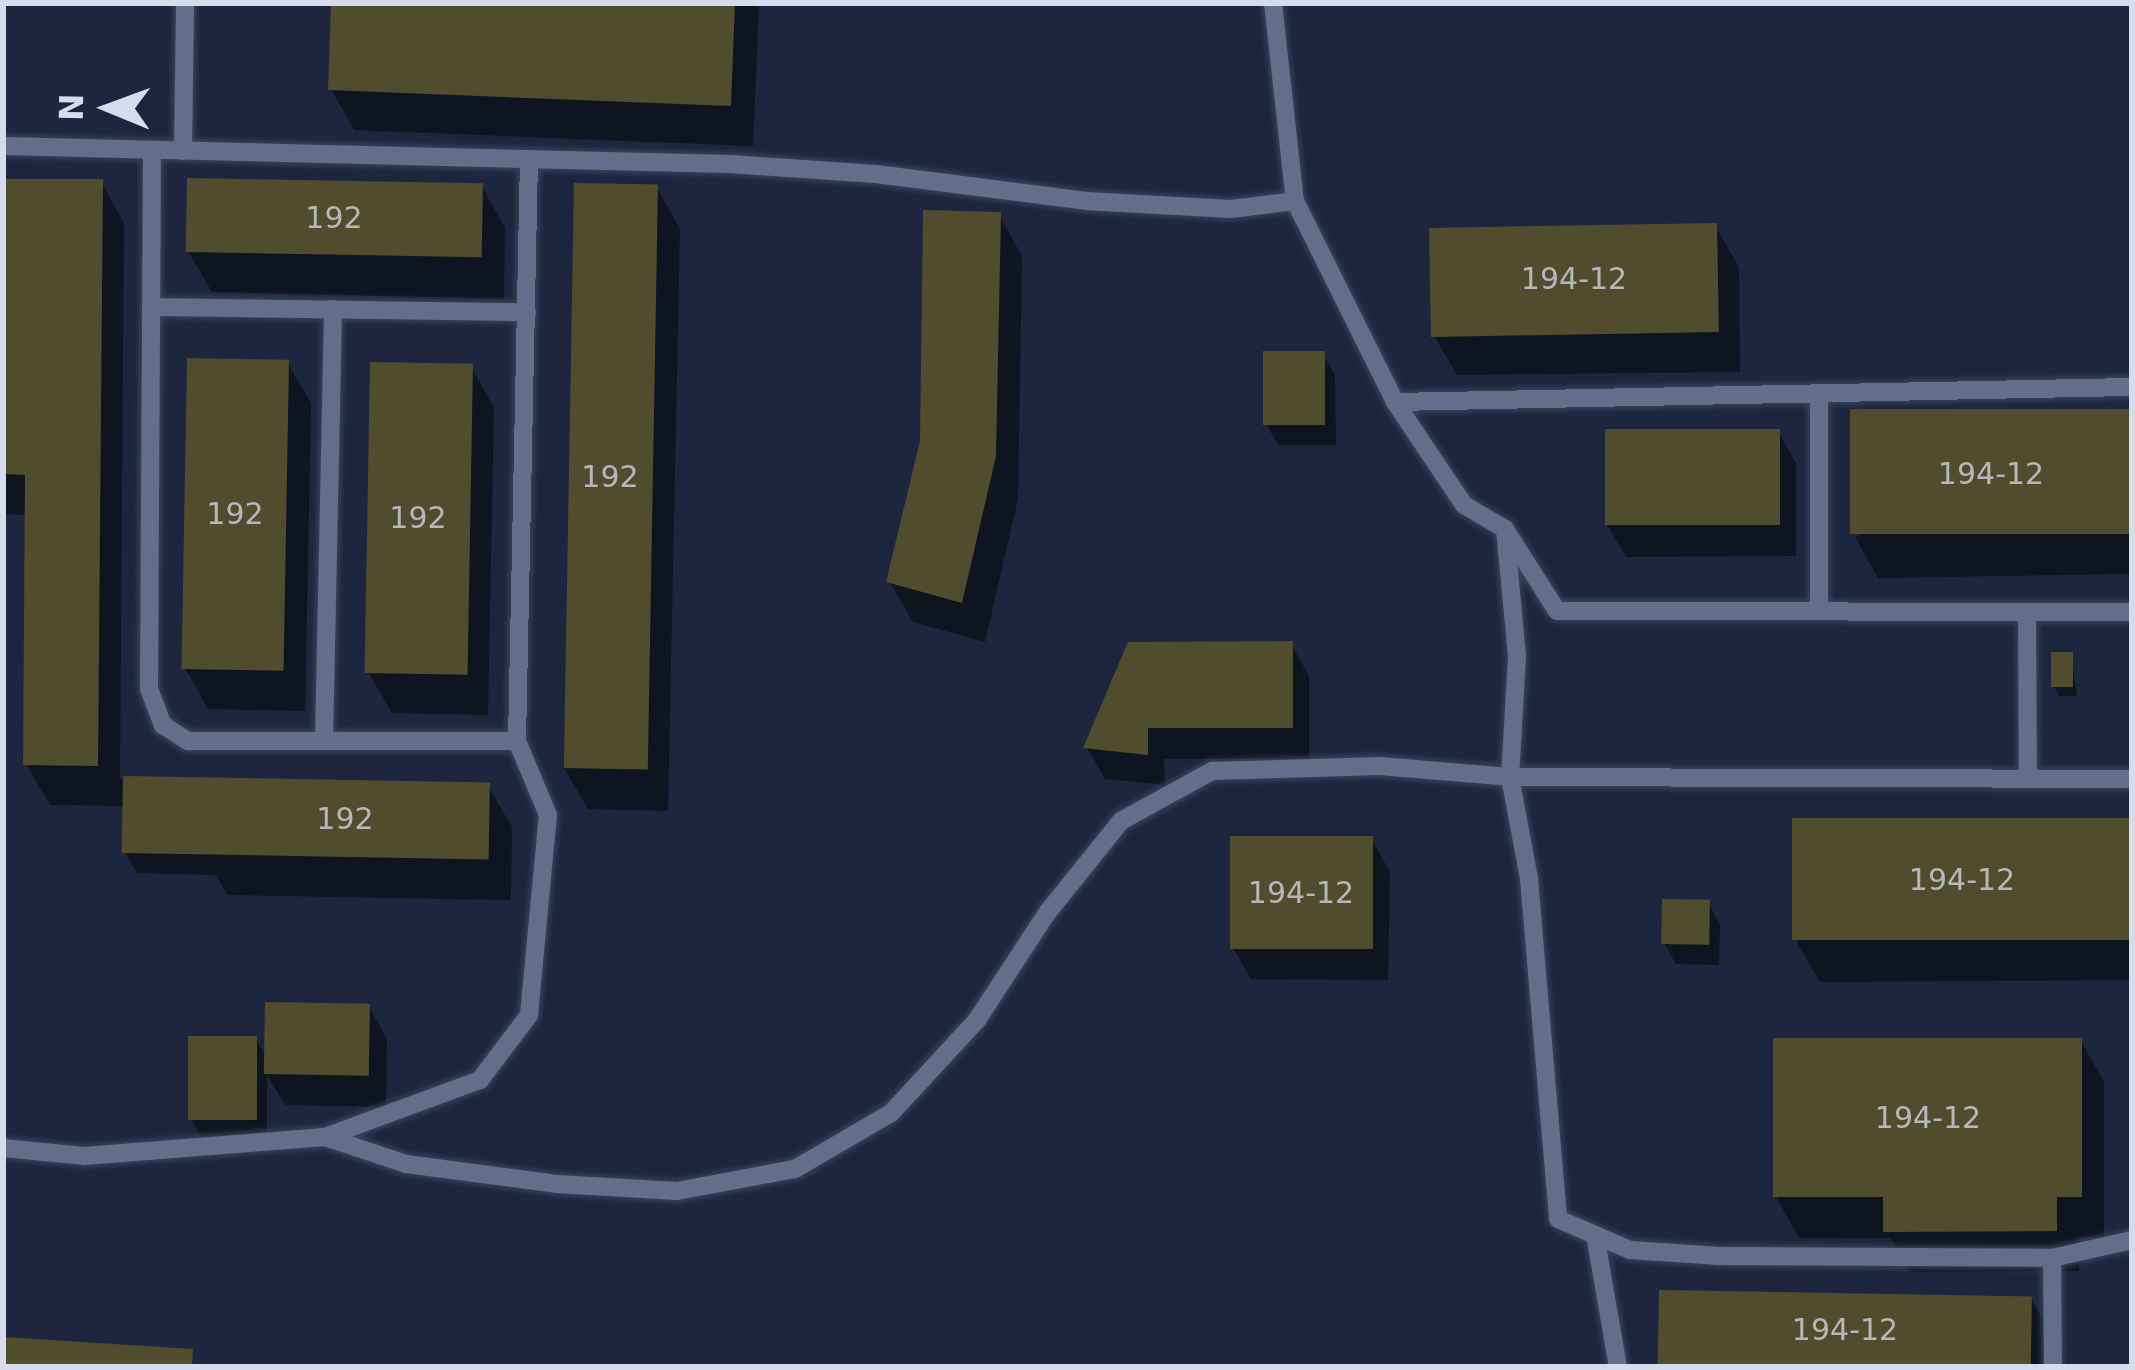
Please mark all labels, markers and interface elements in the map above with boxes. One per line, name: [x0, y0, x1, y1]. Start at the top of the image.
north arrow: [48, 48, 168, 168]
text: N: [52, 93, 91, 122]
house number: 192: [305, 200, 363, 236]
house number: 194-12: [1521, 261, 1627, 297]
house number: 194-12: [1938, 456, 2044, 492]
house number: 192: [581, 459, 639, 495]
house number: 192: [206, 496, 264, 532]
house number: 192: [389, 500, 447, 536]
house number: 192: [316, 801, 374, 837]
house number: 194-12: [1909, 862, 2015, 898]
house number: 194-12: [1248, 875, 1354, 911]
house number: 194-12: [1875, 1100, 1981, 1136]
house number: 194-12: [1792, 1312, 1898, 1348]

